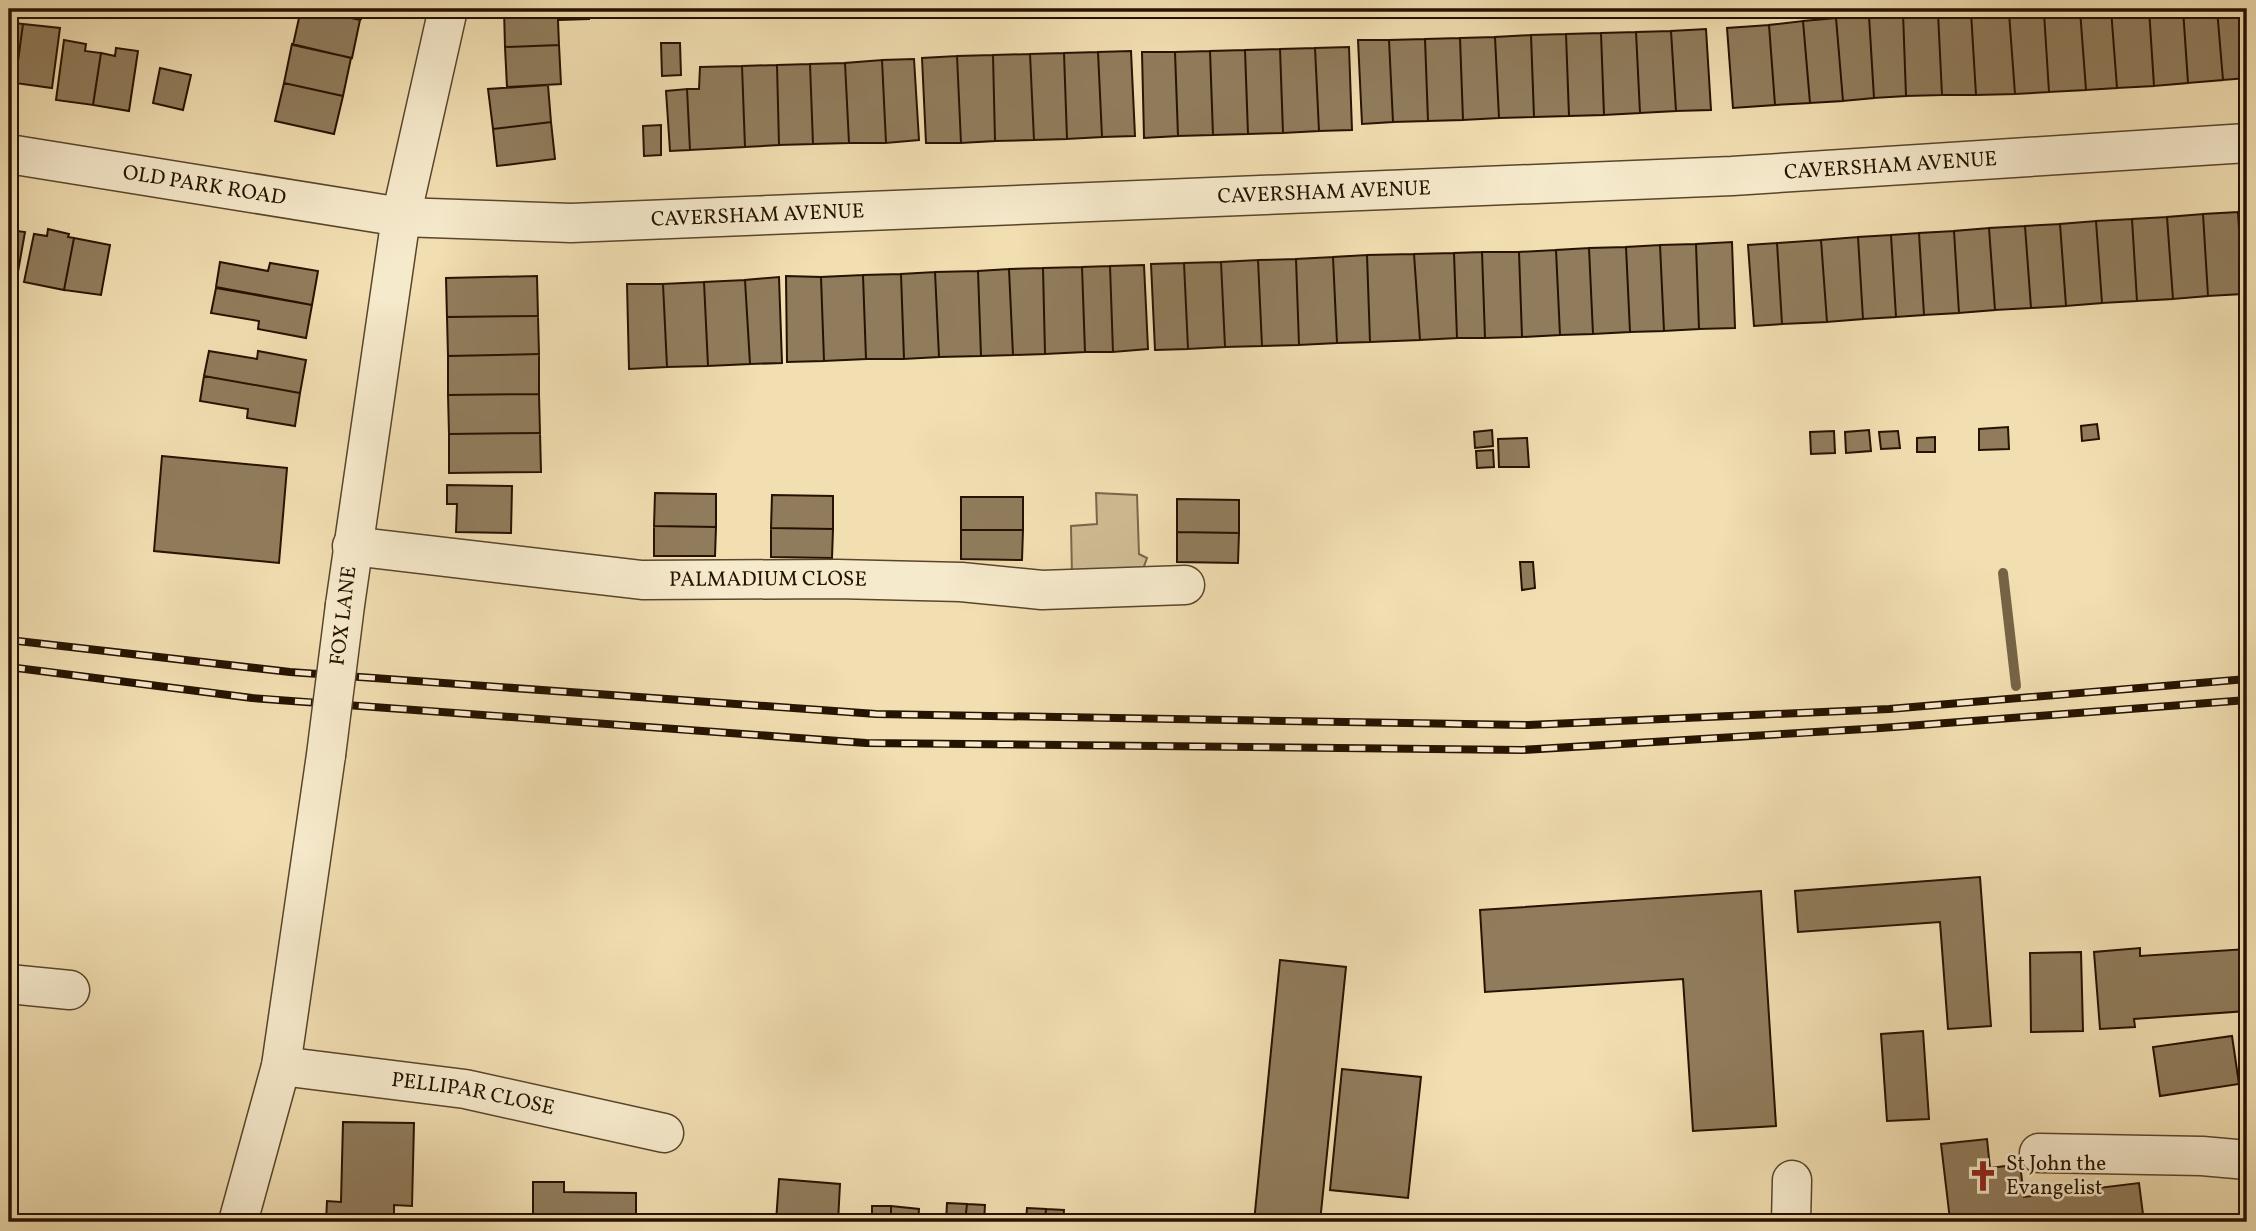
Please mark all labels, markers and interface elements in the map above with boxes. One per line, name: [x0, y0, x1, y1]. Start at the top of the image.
street label: CAVERSHAM AVENUE: [1783, 145, 1998, 187]
street label: OLD PARK ROAD: [121, 158, 288, 213]
street label: CAVERSHAM AVENUE: [1217, 174, 1431, 211]
street label: CAVERSHAM AVENUE: [651, 197, 865, 234]
street label: PALMADIUM CLOSE: [669, 564, 867, 594]
street label: FOX LANE: [324, 565, 364, 667]
street label: PELLIPAR CLOSE: [390, 1065, 557, 1123]
place label: St John the Evangelist: [2006, 1150, 2106, 1203]
church icon: St John the Evangelist: [1966, 1159, 2000, 1193]

